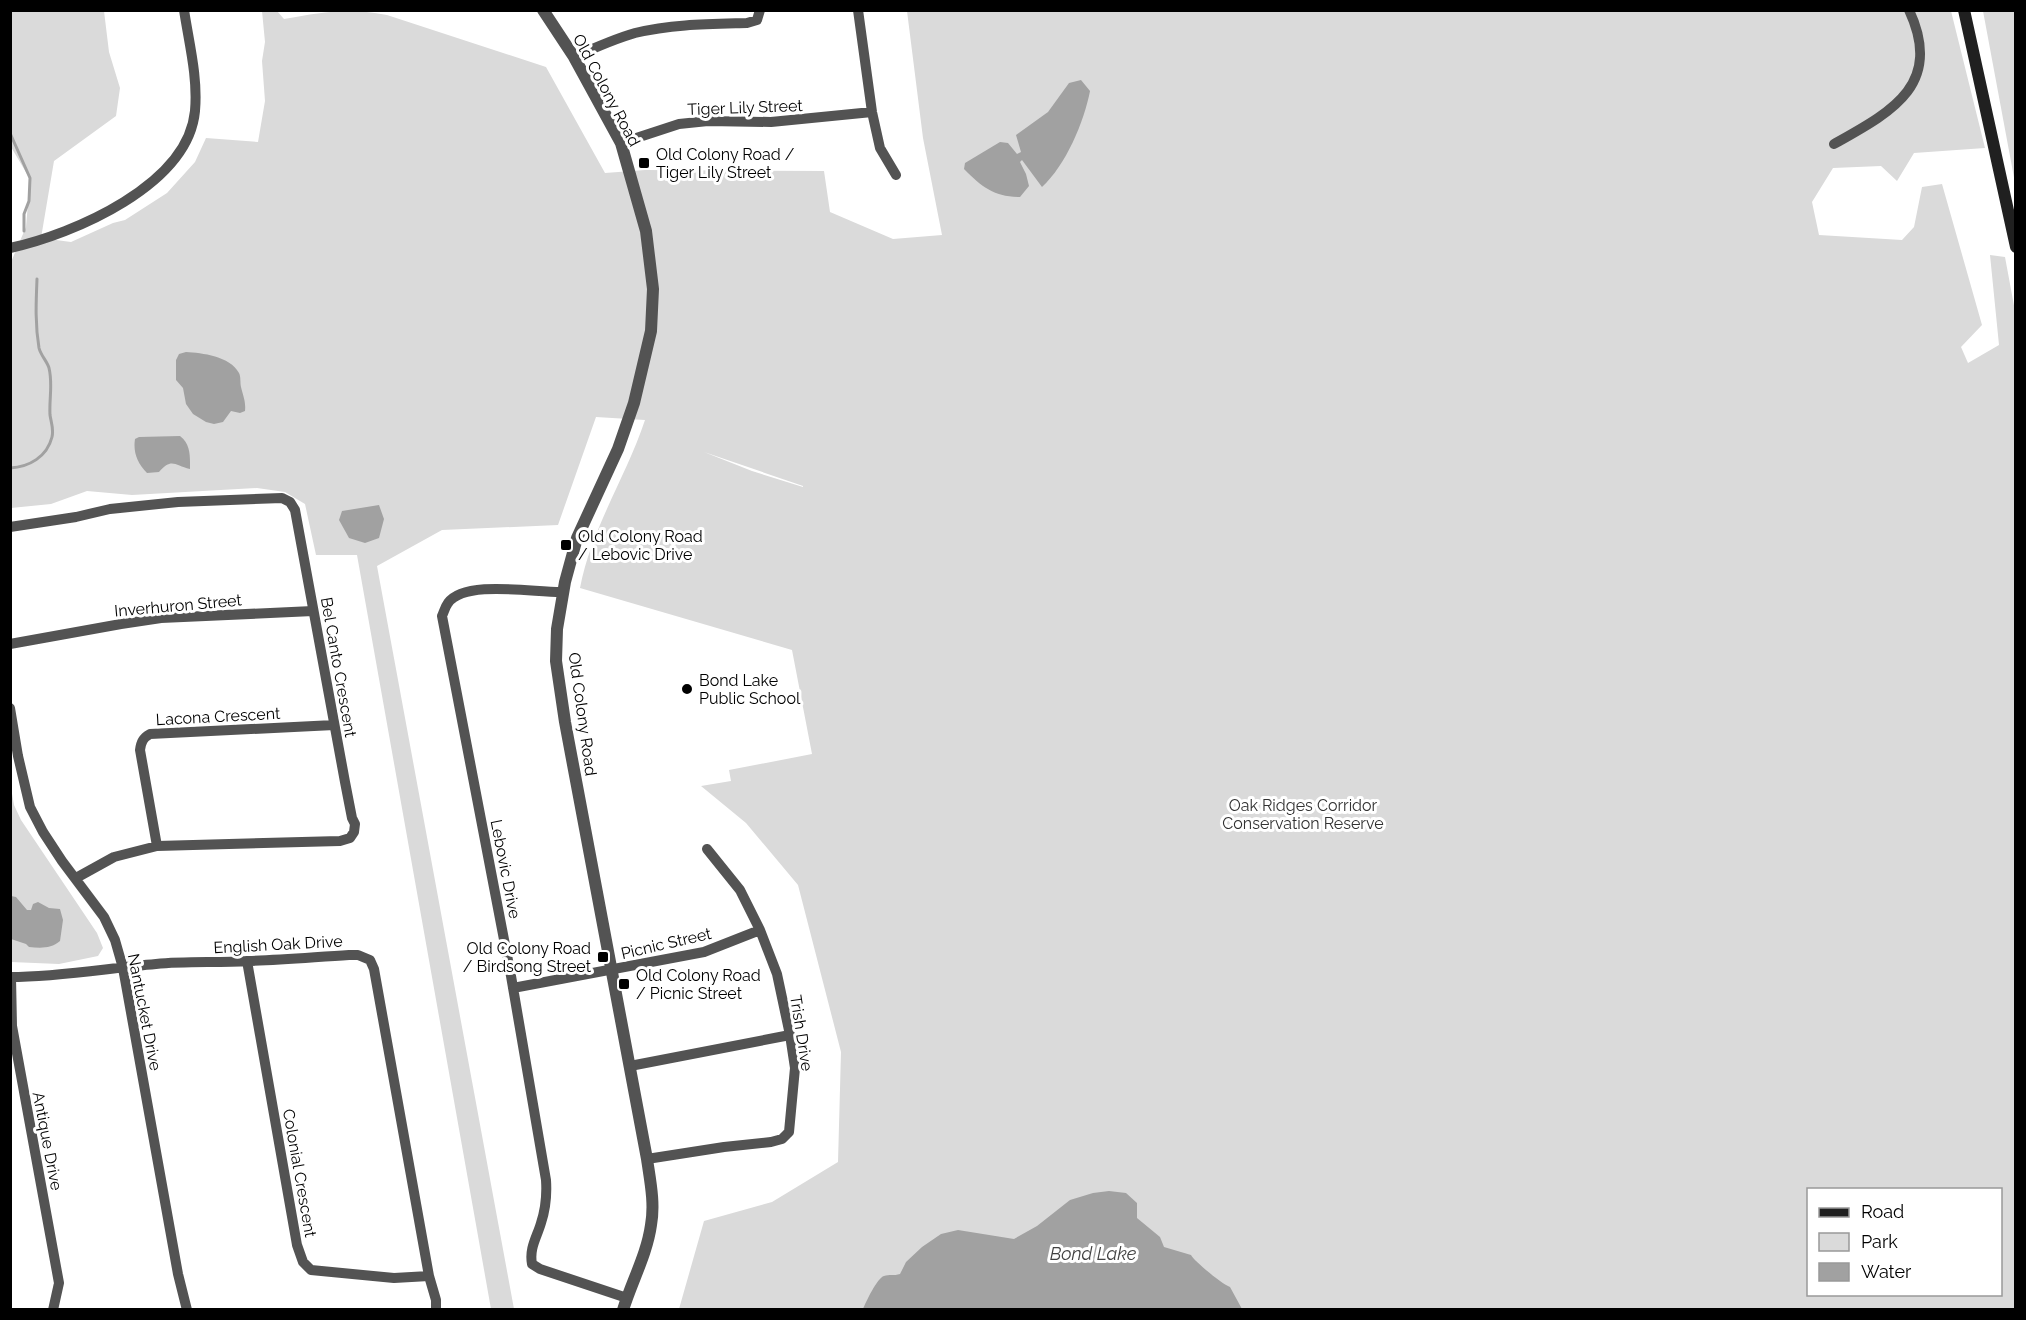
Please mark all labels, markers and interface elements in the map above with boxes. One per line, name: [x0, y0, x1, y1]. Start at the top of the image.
street label: Old Colony Road: [569, 31, 644, 150]
street label: Tiger Lily Street: [687, 96, 804, 119]
place label: Old Colony Road / Tiger Lily Street: [656, 145, 795, 182]
marker: Old Colony Road / Tiger Lily Street: [637, 156, 651, 170]
place label: Old Colony Road / Lebovic Drive: [578, 527, 703, 564]
marker: Old Colony Road / Lebovic Drive: [559, 538, 573, 552]
street label: Inverhuron Street: [114, 590, 243, 621]
street label: Bel Canto Crescent: [317, 596, 360, 739]
street label: Old Colony Road: [564, 651, 601, 777]
place label: Bond Lake Public School: [699, 671, 801, 708]
marker: Bond Lake Public School: [680, 682, 694, 696]
street label: Lacona Crescent: [155, 704, 281, 729]
park label: Oak Ridges Corridor Conservation Reserve: [1222, 796, 1384, 833]
street label: Lebovic Drive: [487, 818, 524, 920]
street label: Picnic Street: [619, 924, 714, 963]
street label: English Oak Drive: [213, 932, 343, 957]
place label: Old Colony Road / Birdsong Street: [463, 939, 592, 976]
marker: Old Colony Road / Birdsong Street: [596, 950, 610, 964]
street label: Nantucket Drive: [124, 952, 165, 1072]
place label: Old Colony Road / Picnic Street: [636, 966, 761, 1003]
marker: Old Colony Road / Picnic Street: [617, 977, 631, 991]
street label: Trish Drive: [786, 994, 817, 1072]
street label: Antique Drive: [29, 1090, 66, 1192]
street label: Colonial Crescent: [279, 1107, 320, 1239]
legend: [1807, 1188, 2002, 1296]
text: Road: [1861, 1201, 1904, 1222]
text: Park: [1861, 1231, 1898, 1252]
water label: Bond Lake: [1050, 1243, 1137, 1264]
text: Water: [1861, 1261, 1912, 1282]

